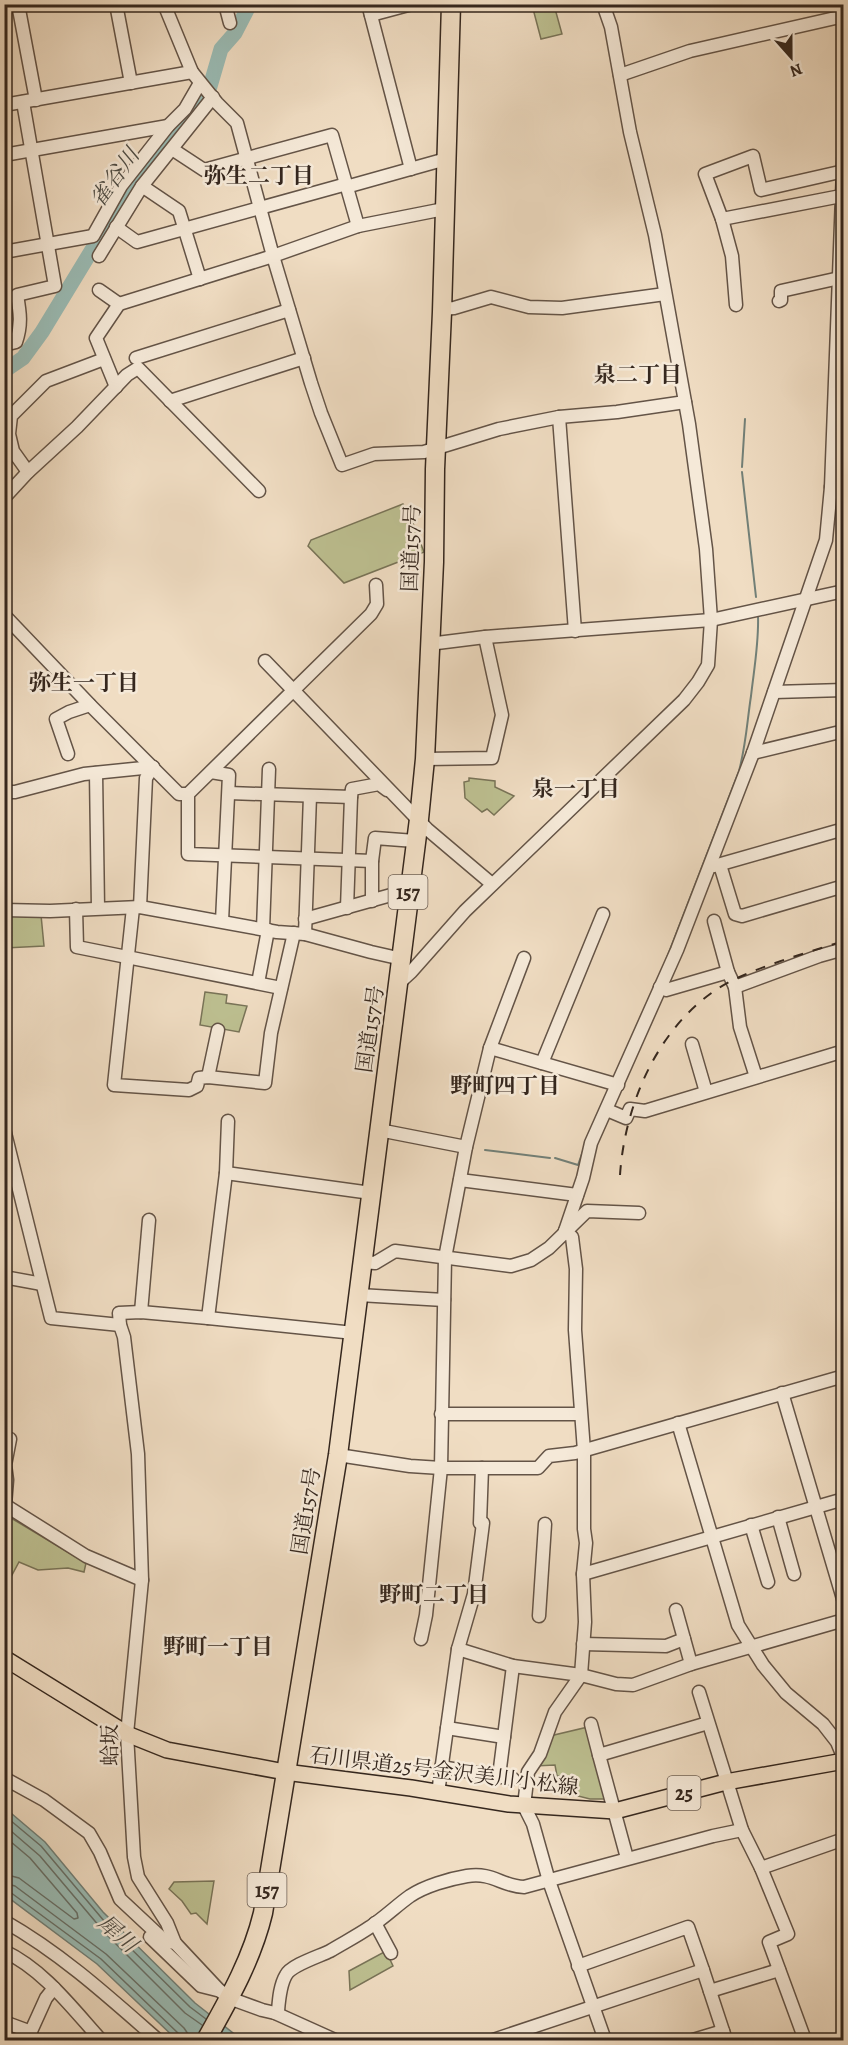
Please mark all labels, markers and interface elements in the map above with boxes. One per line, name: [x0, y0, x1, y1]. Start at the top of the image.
north arrow: [761, 27, 821, 87]
text: N: [786, 58, 805, 83]
water label: 雀谷川: [83, 140, 148, 213]
district label: 弥生二丁目: [204, 161, 314, 191]
district label: 泉二丁目: [594, 360, 682, 390]
street label: 国道157号: [395, 504, 427, 592]
district label: 弥生一丁目: [29, 668, 139, 698]
district label: 泉一丁目: [532, 774, 620, 804]
road number: 157: [388, 875, 428, 909]
street label: 国道157号: [350, 983, 390, 1075]
district label: 野町四丁目: [450, 1071, 560, 1101]
street label: 国道157号: [285, 1465, 327, 1557]
district label: 野町二丁目: [379, 1580, 489, 1610]
district label: 野町一丁目: [163, 1632, 273, 1662]
street label: 蛤坂: [96, 1724, 124, 1766]
street label: 石川県道25号金沢美川小松線: [308, 1741, 580, 1801]
road number: 25: [668, 1776, 700, 1810]
road number: 157: [248, 1873, 286, 1907]
water label: 犀川: [91, 1908, 145, 1961]

